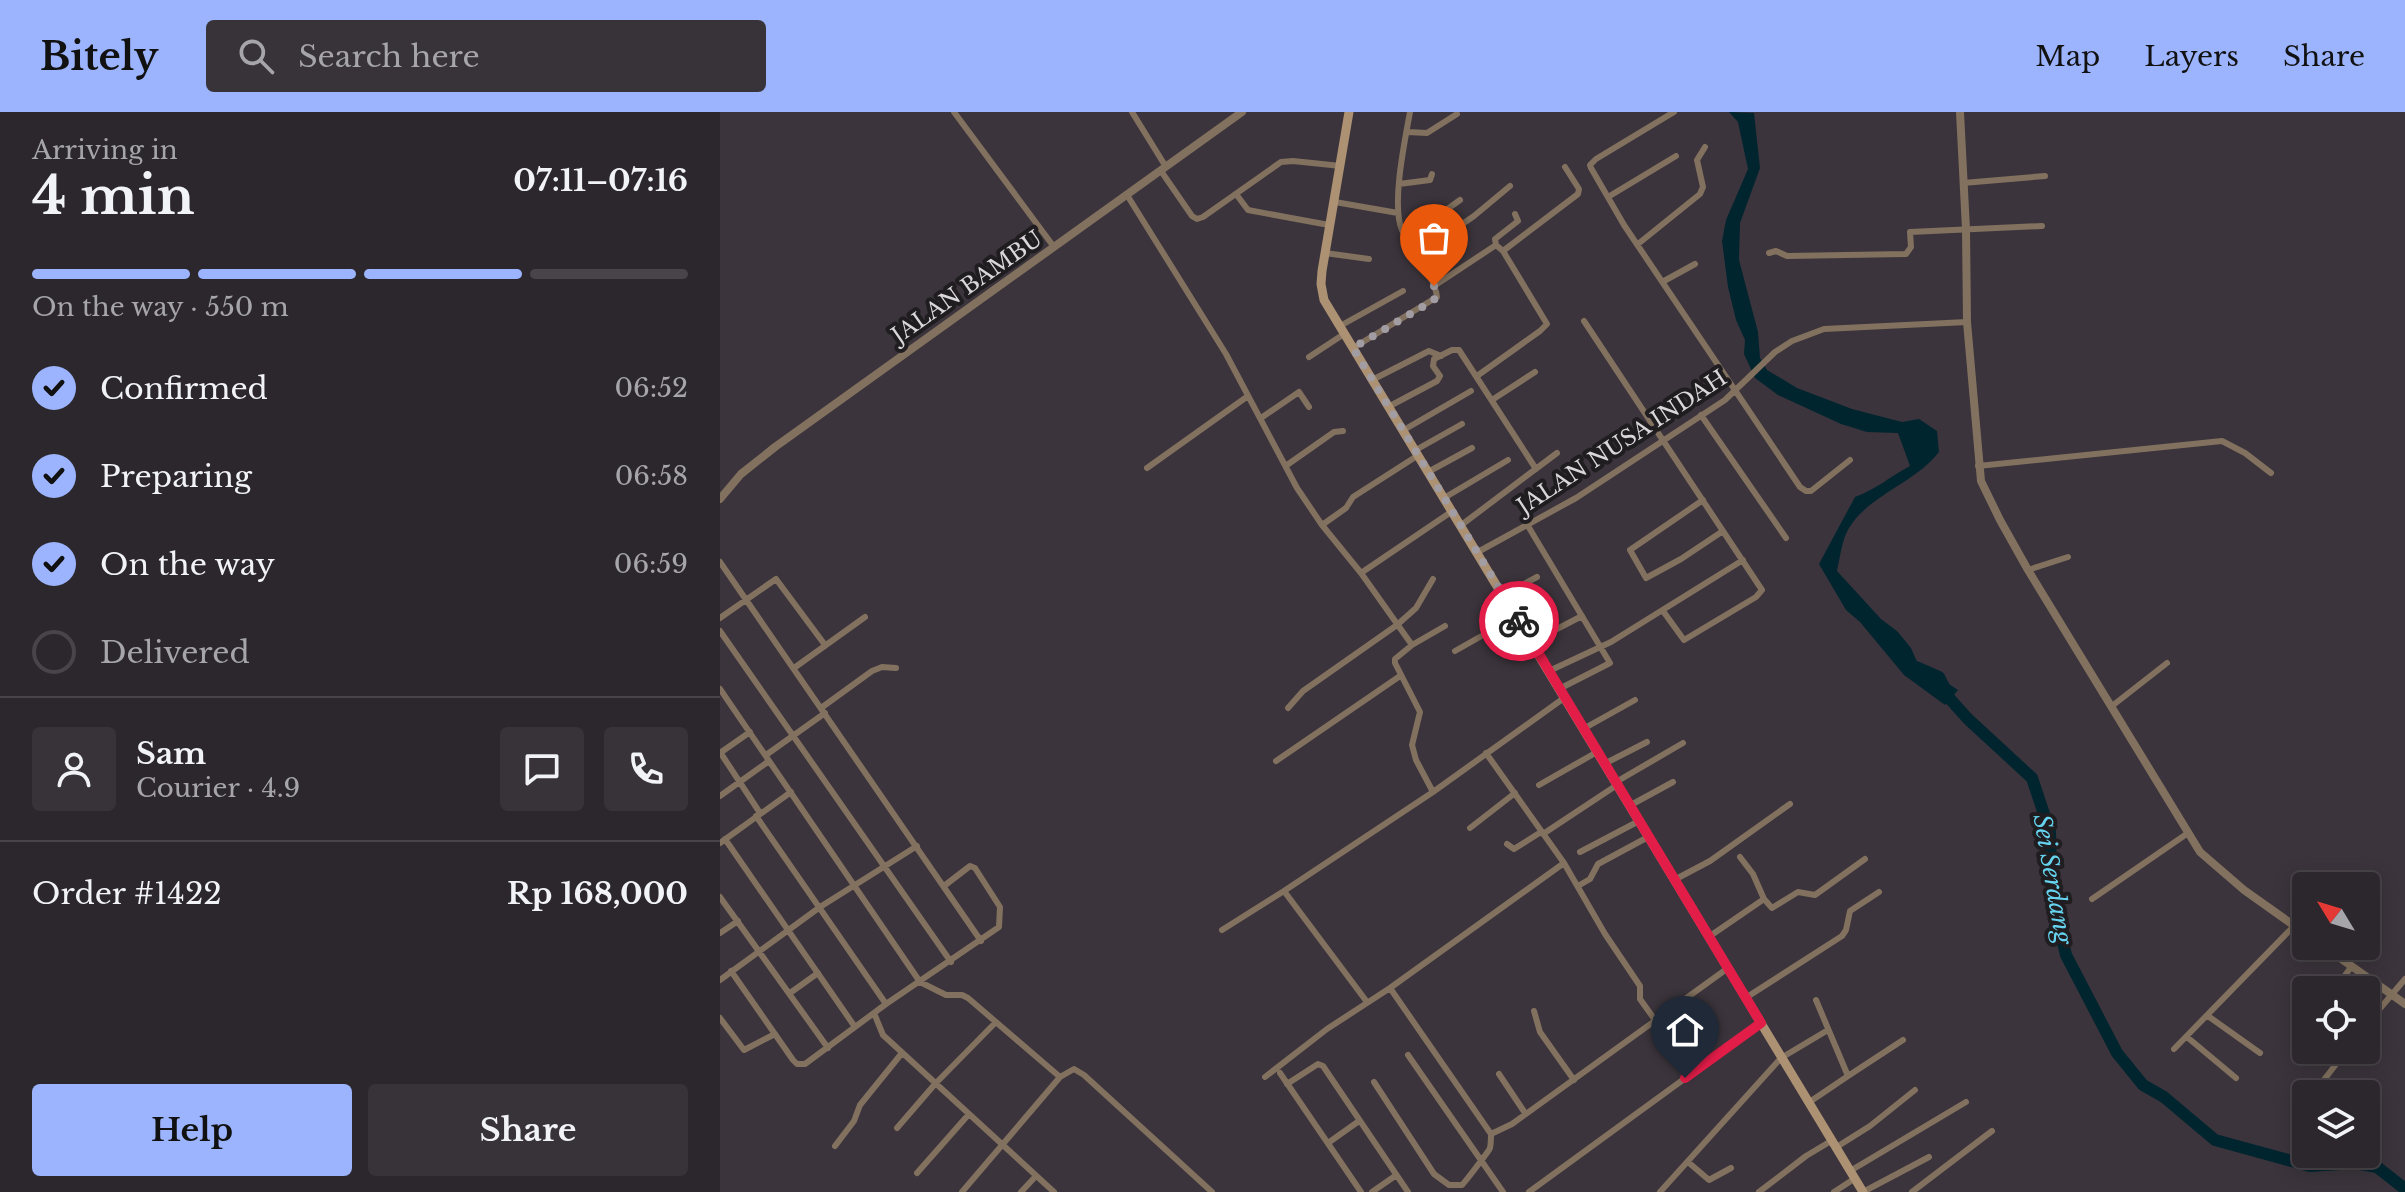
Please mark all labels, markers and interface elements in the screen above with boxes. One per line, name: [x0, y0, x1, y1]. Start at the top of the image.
search box: [206, 20, 766, 92]
text: Bitely: [40, 33, 158, 80]
icon: search: [234, 34, 278, 78]
text: Search here: [298, 38, 480, 75]
text: Map: [2035, 39, 2100, 74]
text: Layers: [2144, 39, 2239, 74]
text: Share: [2283, 39, 2365, 74]
text: Arriving in: [32, 134, 178, 166]
text: 07:11–07:16: [513, 162, 688, 199]
text: 4 min: [32, 164, 194, 228]
pin: [1400, 204, 1468, 286]
icon: bag: [1412, 216, 1456, 260]
street label: JALAN BAMBU: [884, 225, 1048, 351]
text: On the way · 550 m: [32, 291, 289, 323]
street label: JALAN NUSA INDAH: [1510, 364, 1732, 522]
icon: check: [32, 366, 76, 410]
text: Confirmed: [100, 370, 268, 407]
text: 06:52: [615, 372, 688, 404]
icon: check: [32, 454, 76, 498]
text: Preparing: [100, 458, 252, 495]
text: 06:58: [615, 460, 688, 492]
icon: check: [32, 542, 76, 586]
text: On the way: [100, 546, 275, 583]
text: 06:59: [614, 548, 688, 580]
courier: [1479, 581, 1559, 661]
icon: bike: [1497, 599, 1541, 643]
text: Delivered: [100, 634, 250, 671]
button: person: [32, 727, 116, 811]
button: chat: [500, 727, 584, 811]
button: phone: [604, 727, 688, 811]
text: Sam: [136, 735, 206, 772]
text: Courier · 4.9: [136, 772, 300, 804]
water label: Sei Serdang: [2027, 812, 2079, 948]
north arrow: [2292, 872, 2380, 960]
map controls: [2292, 872, 2380, 1168]
text: Order #1422: [32, 875, 222, 912]
text: Rp 168,000: [507, 875, 688, 912]
button: locate: [2292, 976, 2380, 1064]
pin: [1651, 996, 1719, 1078]
icon: home: [1663, 1008, 1707, 1052]
button: layers: [2292, 1080, 2380, 1168]
button: Help: [32, 1084, 352, 1176]
button: Share: [368, 1084, 688, 1176]

